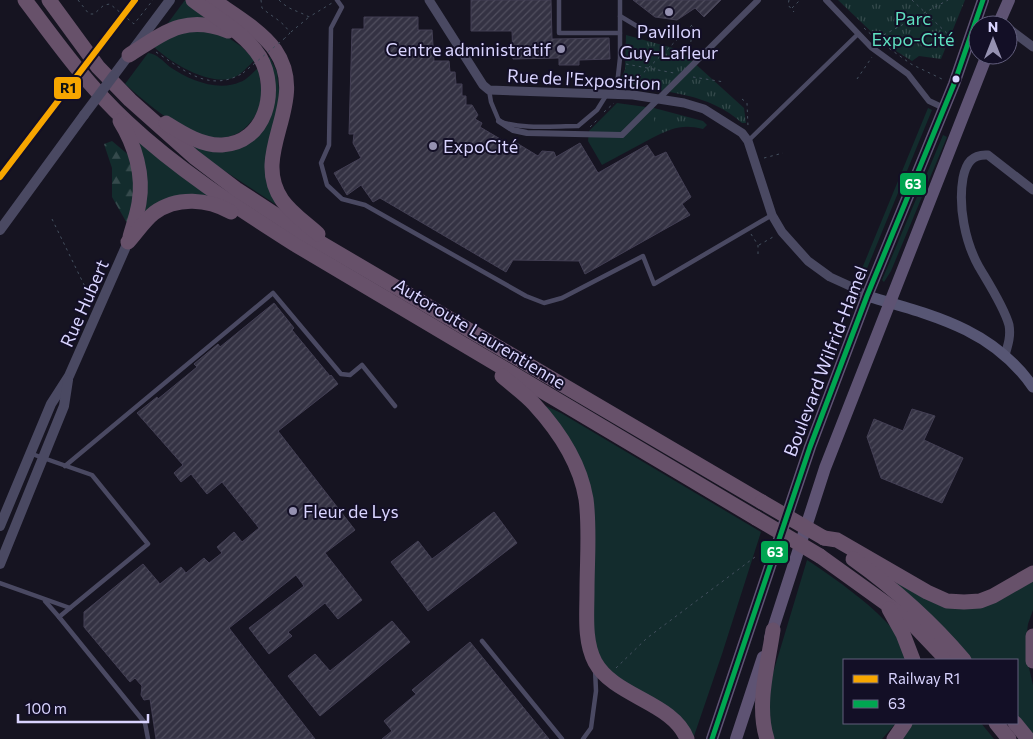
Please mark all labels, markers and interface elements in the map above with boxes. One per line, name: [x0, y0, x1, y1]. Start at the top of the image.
marker: Pavillon Guy-Lafleur: [663, 6, 675, 18]
park label: Parc Expo-Cité: [872, 7, 954, 50]
north arrow: [968, 15, 1018, 65]
text: N: [988, 18, 998, 35]
place label: Pavillon Guy-Lafleur: [620, 20, 718, 63]
place label: Centre administratif: [386, 38, 552, 60]
marker: Centre administratif: [555, 43, 567, 55]
street label: Rue de l'Exposition: [507, 64, 661, 94]
unlabelled marker: [951, 74, 961, 84]
line badge: R1: [53, 76, 82, 100]
text: R1: [60, 79, 76, 96]
place label: ExpoCité: [443, 135, 518, 157]
marker: ExpoCité: [427, 140, 439, 152]
line badge: 63: [899, 172, 927, 196]
text: 63: [905, 175, 921, 192]
street label: Rue Hubert: [55, 256, 113, 350]
street label: Boulevard Wilfrid-Hamel: [778, 262, 872, 460]
street label: Autoroute Laurentienne: [390, 273, 570, 393]
place label: Fleur de Lys: [303, 500, 399, 522]
marker: Fleur de Lys: [287, 505, 299, 517]
line badge: 63: [760, 540, 789, 564]
text: 63: [767, 543, 783, 560]
legend: [843, 659, 1018, 724]
text: Railway R1: [888, 669, 960, 687]
scale bar: [18, 692, 148, 724]
text: 63: [888, 694, 906, 712]
text: 100 m: [25, 699, 67, 717]

